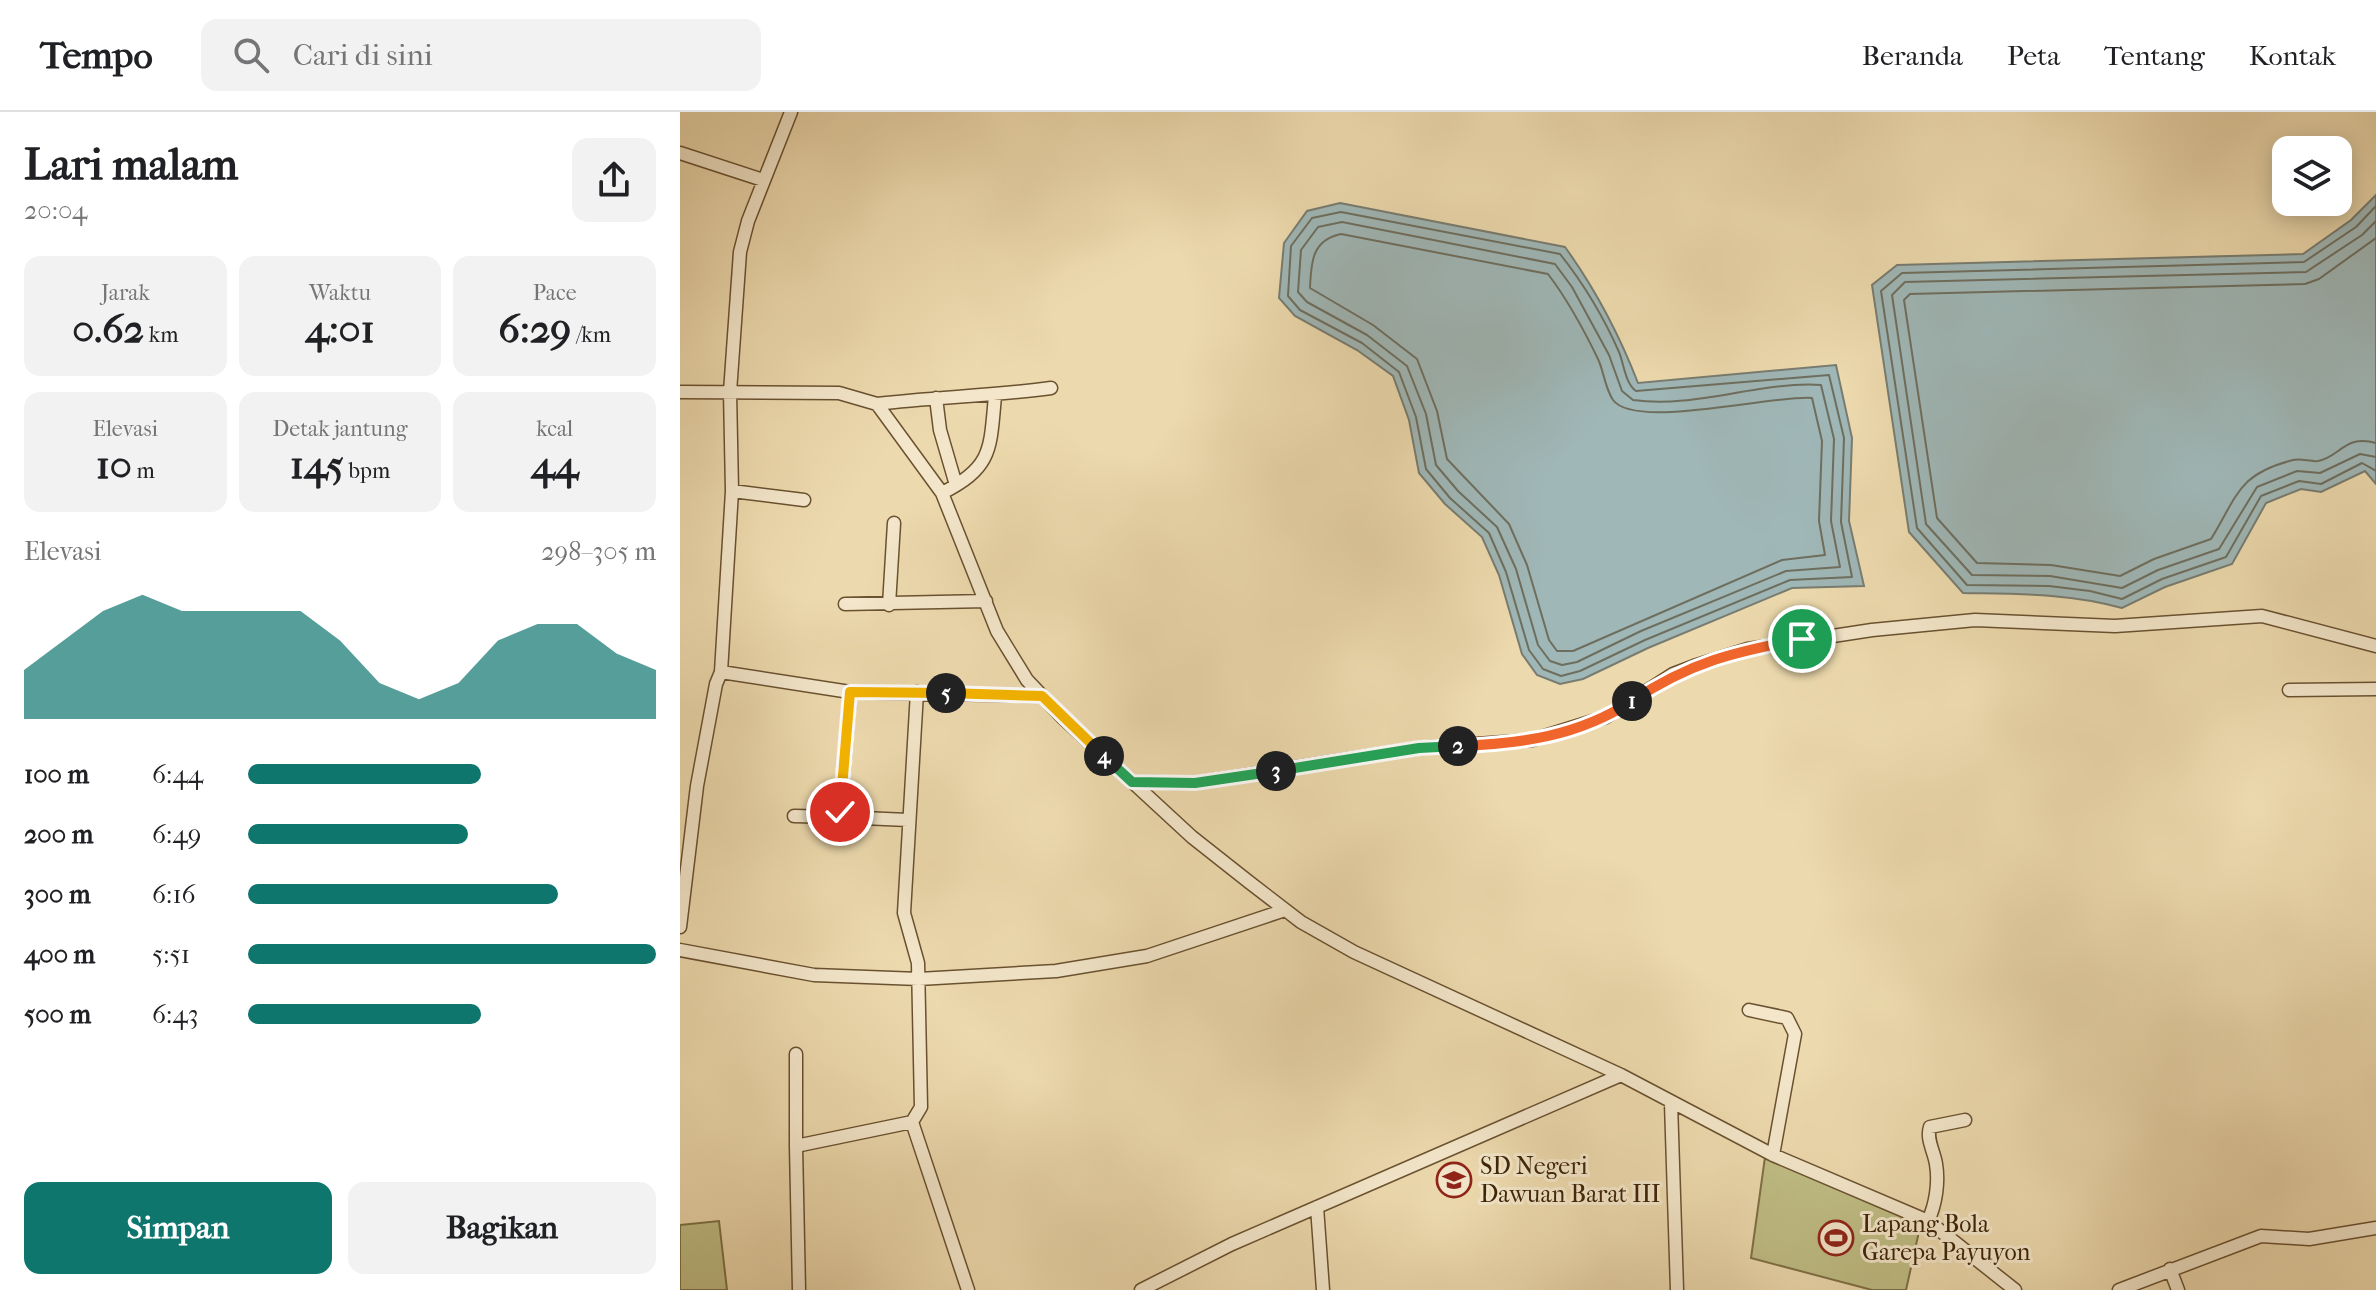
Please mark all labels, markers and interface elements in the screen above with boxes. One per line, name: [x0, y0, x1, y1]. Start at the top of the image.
search box: [201, 19, 761, 91]
text: Tempo: [40, 33, 153, 78]
icon: search: [229, 33, 273, 77]
text: Cari di sini: [293, 38, 433, 73]
text: Beranda: [1862, 39, 1963, 72]
text: Peta: [2007, 39, 2060, 72]
text: Tentang: [2104, 39, 2205, 72]
text: Kontak: [2249, 39, 2336, 72]
map controls: [2272, 136, 2352, 216]
button: layers: [2272, 136, 2352, 216]
button: share: [572, 138, 656, 222]
text: Lari malam: [24, 139, 238, 190]
text: 20:04: [24, 195, 87, 226]
text: Jarak: [101, 280, 150, 306]
text: Waktu: [309, 280, 371, 306]
text: Pace: [533, 280, 577, 306]
text: 0.62: [72, 306, 144, 352]
text: 4:01: [305, 306, 375, 352]
text: 6:29: [498, 306, 571, 352]
text: km: [144, 322, 179, 348]
text: /km: [571, 322, 611, 348]
text: Elevasi: [93, 416, 158, 442]
text: Detak jantung: [272, 416, 407, 442]
text: kcal: [536, 416, 573, 442]
text: 10: [96, 442, 132, 488]
text: 145: [290, 442, 344, 488]
text: 44: [531, 442, 578, 488]
text: m: [132, 458, 155, 484]
text: bpm: [344, 458, 390, 484]
text: Elevasi: [24, 536, 102, 567]
text: 298–305 m: [541, 536, 656, 567]
pin: [1768, 605, 1836, 673]
icon: arrive: [1780, 617, 1824, 661]
pin: 5: [926, 673, 966, 713]
text: 5: [941, 680, 951, 706]
pin: 1: [1612, 681, 1652, 721]
text: 1: [1628, 688, 1636, 714]
pin: 2: [1438, 726, 1478, 766]
text: 2: [1452, 733, 1464, 759]
pin: 4: [1084, 736, 1124, 776]
text: 4: [1098, 743, 1111, 769]
pin: 3: [1256, 751, 1296, 791]
text: 3: [1271, 758, 1281, 784]
text: 100 m: [24, 759, 89, 790]
text: 6:44: [152, 759, 203, 790]
pin: [806, 778, 874, 846]
icon: check: [818, 790, 862, 834]
text: 200 m: [24, 819, 93, 850]
text: 6:49: [152, 819, 201, 850]
text: 300 m: [24, 879, 91, 910]
text: 6:16: [152, 879, 196, 910]
text: 400 m: [24, 939, 95, 970]
text: 5:51: [152, 939, 190, 970]
text: 500 m: [24, 999, 91, 1030]
text: 6:43: [152, 999, 198, 1030]
place label: SD Negeri Dawuan Barat III: [1480, 1152, 1660, 1208]
school or university icon: SD Negeri Dawuan Barat III: [1435, 1161, 1473, 1199]
button: Simpan: [24, 1182, 332, 1274]
button: Bagikan: [348, 1182, 656, 1274]
place label: Lapang Bola Garepa Payuyon: [1862, 1210, 2031, 1266]
sports icon: Lapang Bola Garepa Payuyon: [1817, 1219, 1855, 1257]

